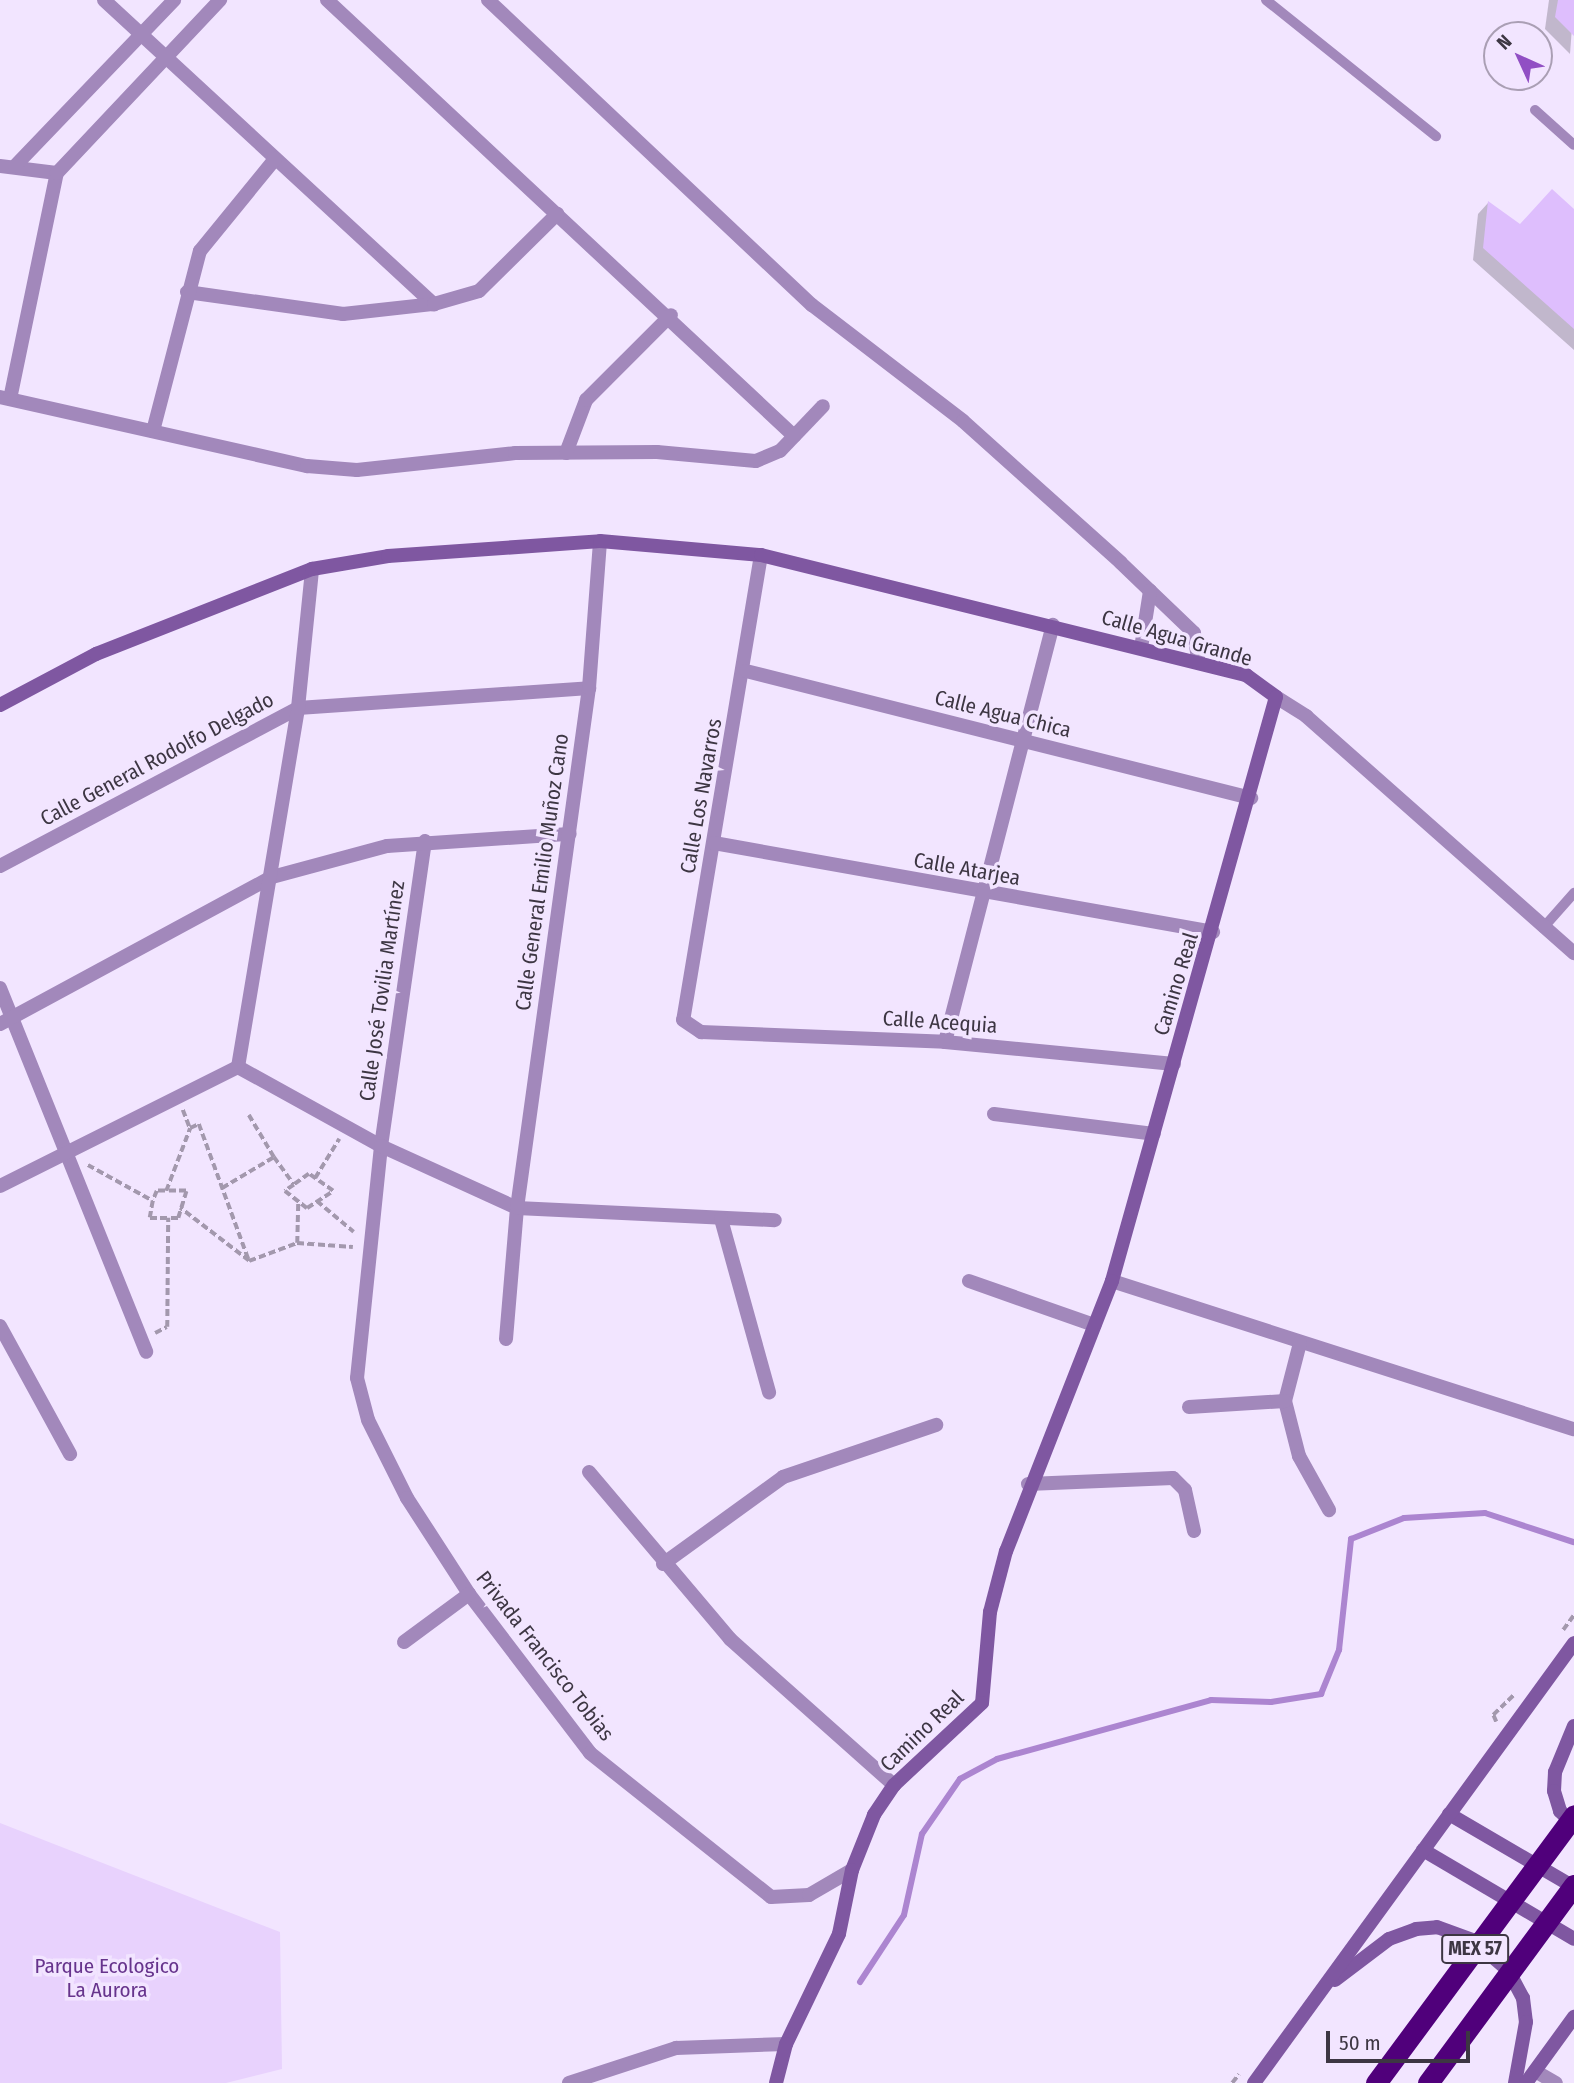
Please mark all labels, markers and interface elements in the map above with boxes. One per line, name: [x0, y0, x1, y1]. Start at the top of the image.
north arrow: [1483, 21, 1553, 91]
text: N: [1492, 30, 1516, 54]
street label: Calle Agua Grande: [1099, 604, 1255, 672]
street label: Calle Agua Chica: [932, 685, 1074, 743]
street label: Calle General Rodolfo Delgado: [36, 687, 278, 831]
street label: Calle Los Navarros: [675, 717, 727, 875]
street label: Calle General Emilio Muñoz Cano: [510, 732, 574, 1012]
street label: Calle Atarjea: [912, 847, 1022, 891]
street label: Calle José Tovilia Martínez: [354, 879, 410, 1103]
street label: Camino Real: [1148, 930, 1204, 1038]
street label: Calle Acequia: [882, 1005, 998, 1039]
street label: Privada Francisco Tobias: [471, 1566, 619, 1746]
street label: Camino Real: [875, 1685, 969, 1777]
road number: MEX 57: [1440, 1934, 1510, 1965]
park label: Parque Ecologico La Aurora: [35, 1953, 179, 2003]
scale bar: [1329, 2016, 1472, 2060]
text: 50 m: [1339, 2030, 1381, 2056]

